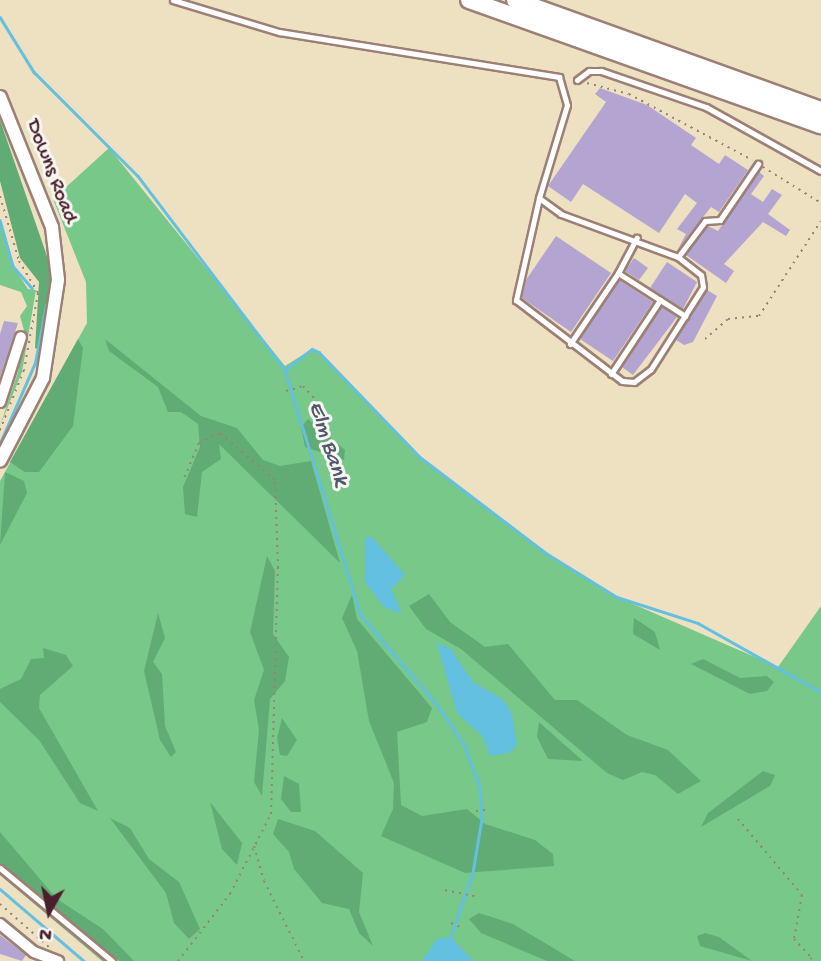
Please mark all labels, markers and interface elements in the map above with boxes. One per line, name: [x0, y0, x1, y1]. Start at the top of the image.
street label: Downs Road: [19, 116, 81, 228]
water label: Elm Bank: [300, 398, 354, 490]
north arrow: [14, 877, 84, 947]
text: N: [38, 921, 54, 946]

